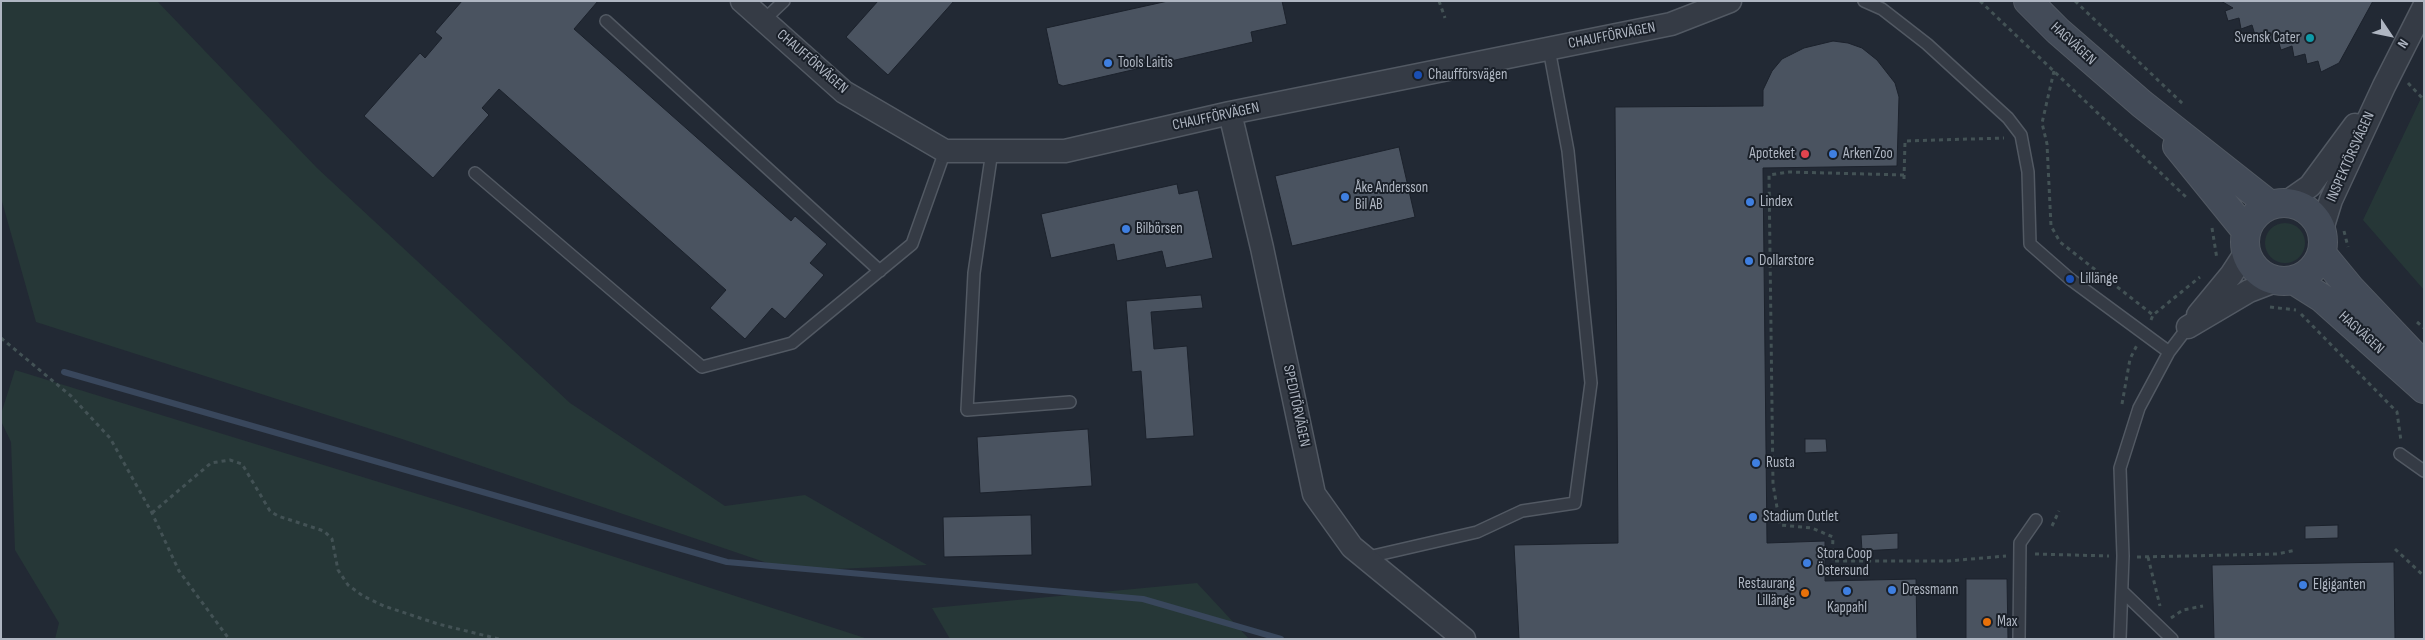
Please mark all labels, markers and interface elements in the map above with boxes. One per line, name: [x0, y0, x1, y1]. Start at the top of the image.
north arrow: [2365, 10, 2415, 60]
street label: CHAUFFÖRVÄGEN: [1567, 19, 1657, 53]
street label: HAGVÄGEN: [2046, 19, 2100, 69]
street label: CHAUFFÖRVÄGEN: [773, 26, 851, 98]
place label: Svensk Cater: [2234, 29, 2300, 47]
marker: Svensk Cater: [2304, 32, 2316, 44]
text: N: [2394, 36, 2412, 52]
place label: Tools Laitis: [1118, 54, 1173, 72]
marker: Tools Laitis: [1102, 57, 1114, 69]
place label: Chaufförsvägen: [1428, 66, 1507, 84]
marker: Chaufförsvägen: [1412, 69, 1424, 81]
street label: CHAUFFÖRVÄGEN: [1171, 99, 1261, 135]
street label: INSPEKTÖRSVÄGEN: [2323, 109, 2379, 205]
place label: Apoteket: [1749, 145, 1795, 163]
place label: Arken Zoo: [1843, 145, 1893, 163]
marker: Apoteket: [1799, 148, 1811, 160]
marker: Arken Zoo: [1827, 148, 1839, 160]
place label: Åke Andersson Bil AB: [1355, 179, 1428, 214]
marker: Åke Andersson Bil AB: [1339, 191, 1351, 203]
place label: Lindex: [1760, 193, 1793, 211]
marker: Lindex: [1744, 196, 1756, 208]
place label: Bilbörsen: [1136, 220, 1183, 238]
marker: Bilbörsen: [1120, 223, 1132, 235]
place label: Dollarstore: [1759, 252, 1814, 270]
marker: Dollarstore: [1743, 255, 1755, 267]
place label: Lillänge: [2080, 270, 2118, 288]
marker: Lillänge: [2064, 273, 2076, 285]
street label: HAGVÄGEN: [2334, 308, 2388, 358]
street label: SPEDITÖRVÄGEN: [1279, 363, 1313, 449]
place label: Rusta: [1766, 454, 1795, 472]
marker: Rusta: [1750, 457, 1762, 469]
place label: Stadium Outlet: [1763, 508, 1839, 526]
marker: Stadium Outlet: [1747, 511, 1759, 523]
place label: Stora Coop Östersund: [1817, 545, 1872, 580]
marker: Stora Coop Östersund: [1801, 557, 1813, 569]
place label: Restaurang Lillänge: [1738, 575, 1795, 610]
place label: Elgiganten: [2313, 576, 2366, 594]
marker: Elgiganten: [2297, 579, 2309, 591]
place label: Dressmann: [1902, 581, 1958, 599]
marker: Dressmann: [1886, 584, 1898, 596]
marker: Kappahl: [1841, 585, 1853, 597]
marker: Restaurang Lillänge: [1799, 587, 1811, 599]
place label: Kappahl: [1827, 599, 1867, 617]
place label: Max: [1997, 613, 2017, 631]
marker: Max: [1981, 616, 1993, 628]

